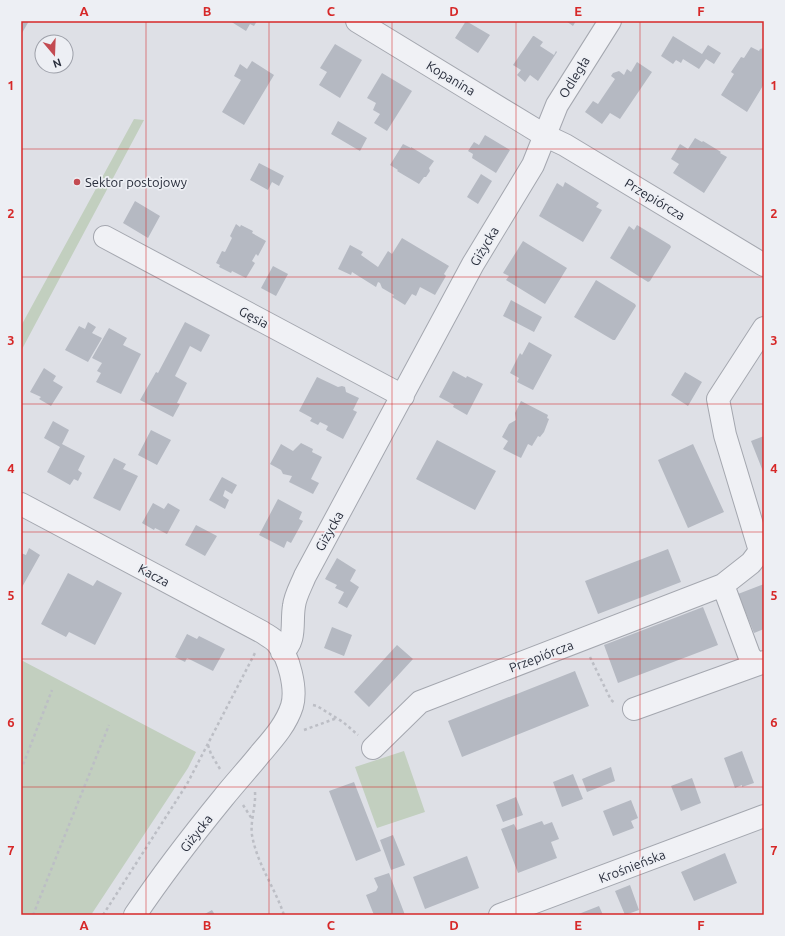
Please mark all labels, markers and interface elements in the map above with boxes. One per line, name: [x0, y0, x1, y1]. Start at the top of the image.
text: A: [79, 4, 89, 18]
text: B: [203, 4, 212, 18]
text: C: [327, 4, 336, 18]
text: D: [449, 4, 459, 18]
text: E: [574, 4, 582, 18]
text: F: [697, 4, 705, 18]
north arrow: [34, 34, 74, 74]
street label: Odległa: [556, 54, 592, 100]
text: N: [51, 56, 63, 70]
street label: Kopanina: [424, 58, 478, 98]
text: 1: [7, 78, 15, 92]
text: 1: [770, 78, 778, 92]
place label: Sektor postojowy: [85, 175, 187, 189]
street label: Przepiórcza: [622, 176, 688, 222]
marker: Sektor postojowy: [72, 177, 82, 187]
text: 2: [7, 206, 15, 220]
text: 2: [770, 206, 778, 220]
street label: Giżycka: [467, 224, 501, 268]
street label: Gęsia: [237, 303, 271, 331]
text: 3: [7, 333, 15, 347]
text: 3: [770, 333, 778, 347]
text: 4: [7, 461, 15, 475]
text: 4: [770, 461, 778, 475]
street label: Giżycka: [312, 509, 346, 553]
street label: Kacza: [136, 561, 172, 589]
text: 5: [7, 588, 15, 602]
text: 5: [770, 588, 778, 602]
street label: Przepiórcza: [507, 637, 575, 675]
text: 6: [7, 715, 15, 729]
text: 6: [770, 715, 778, 729]
street label: Giżycka: [177, 812, 215, 854]
text: 7: [7, 843, 15, 857]
text: 7: [770, 843, 778, 857]
street label: Krośnieńska: [597, 847, 667, 885]
text: A: [79, 918, 89, 932]
text: B: [203, 918, 212, 932]
text: C: [327, 918, 336, 932]
text: D: [449, 918, 459, 932]
text: E: [574, 918, 582, 932]
text: F: [697, 918, 705, 932]

